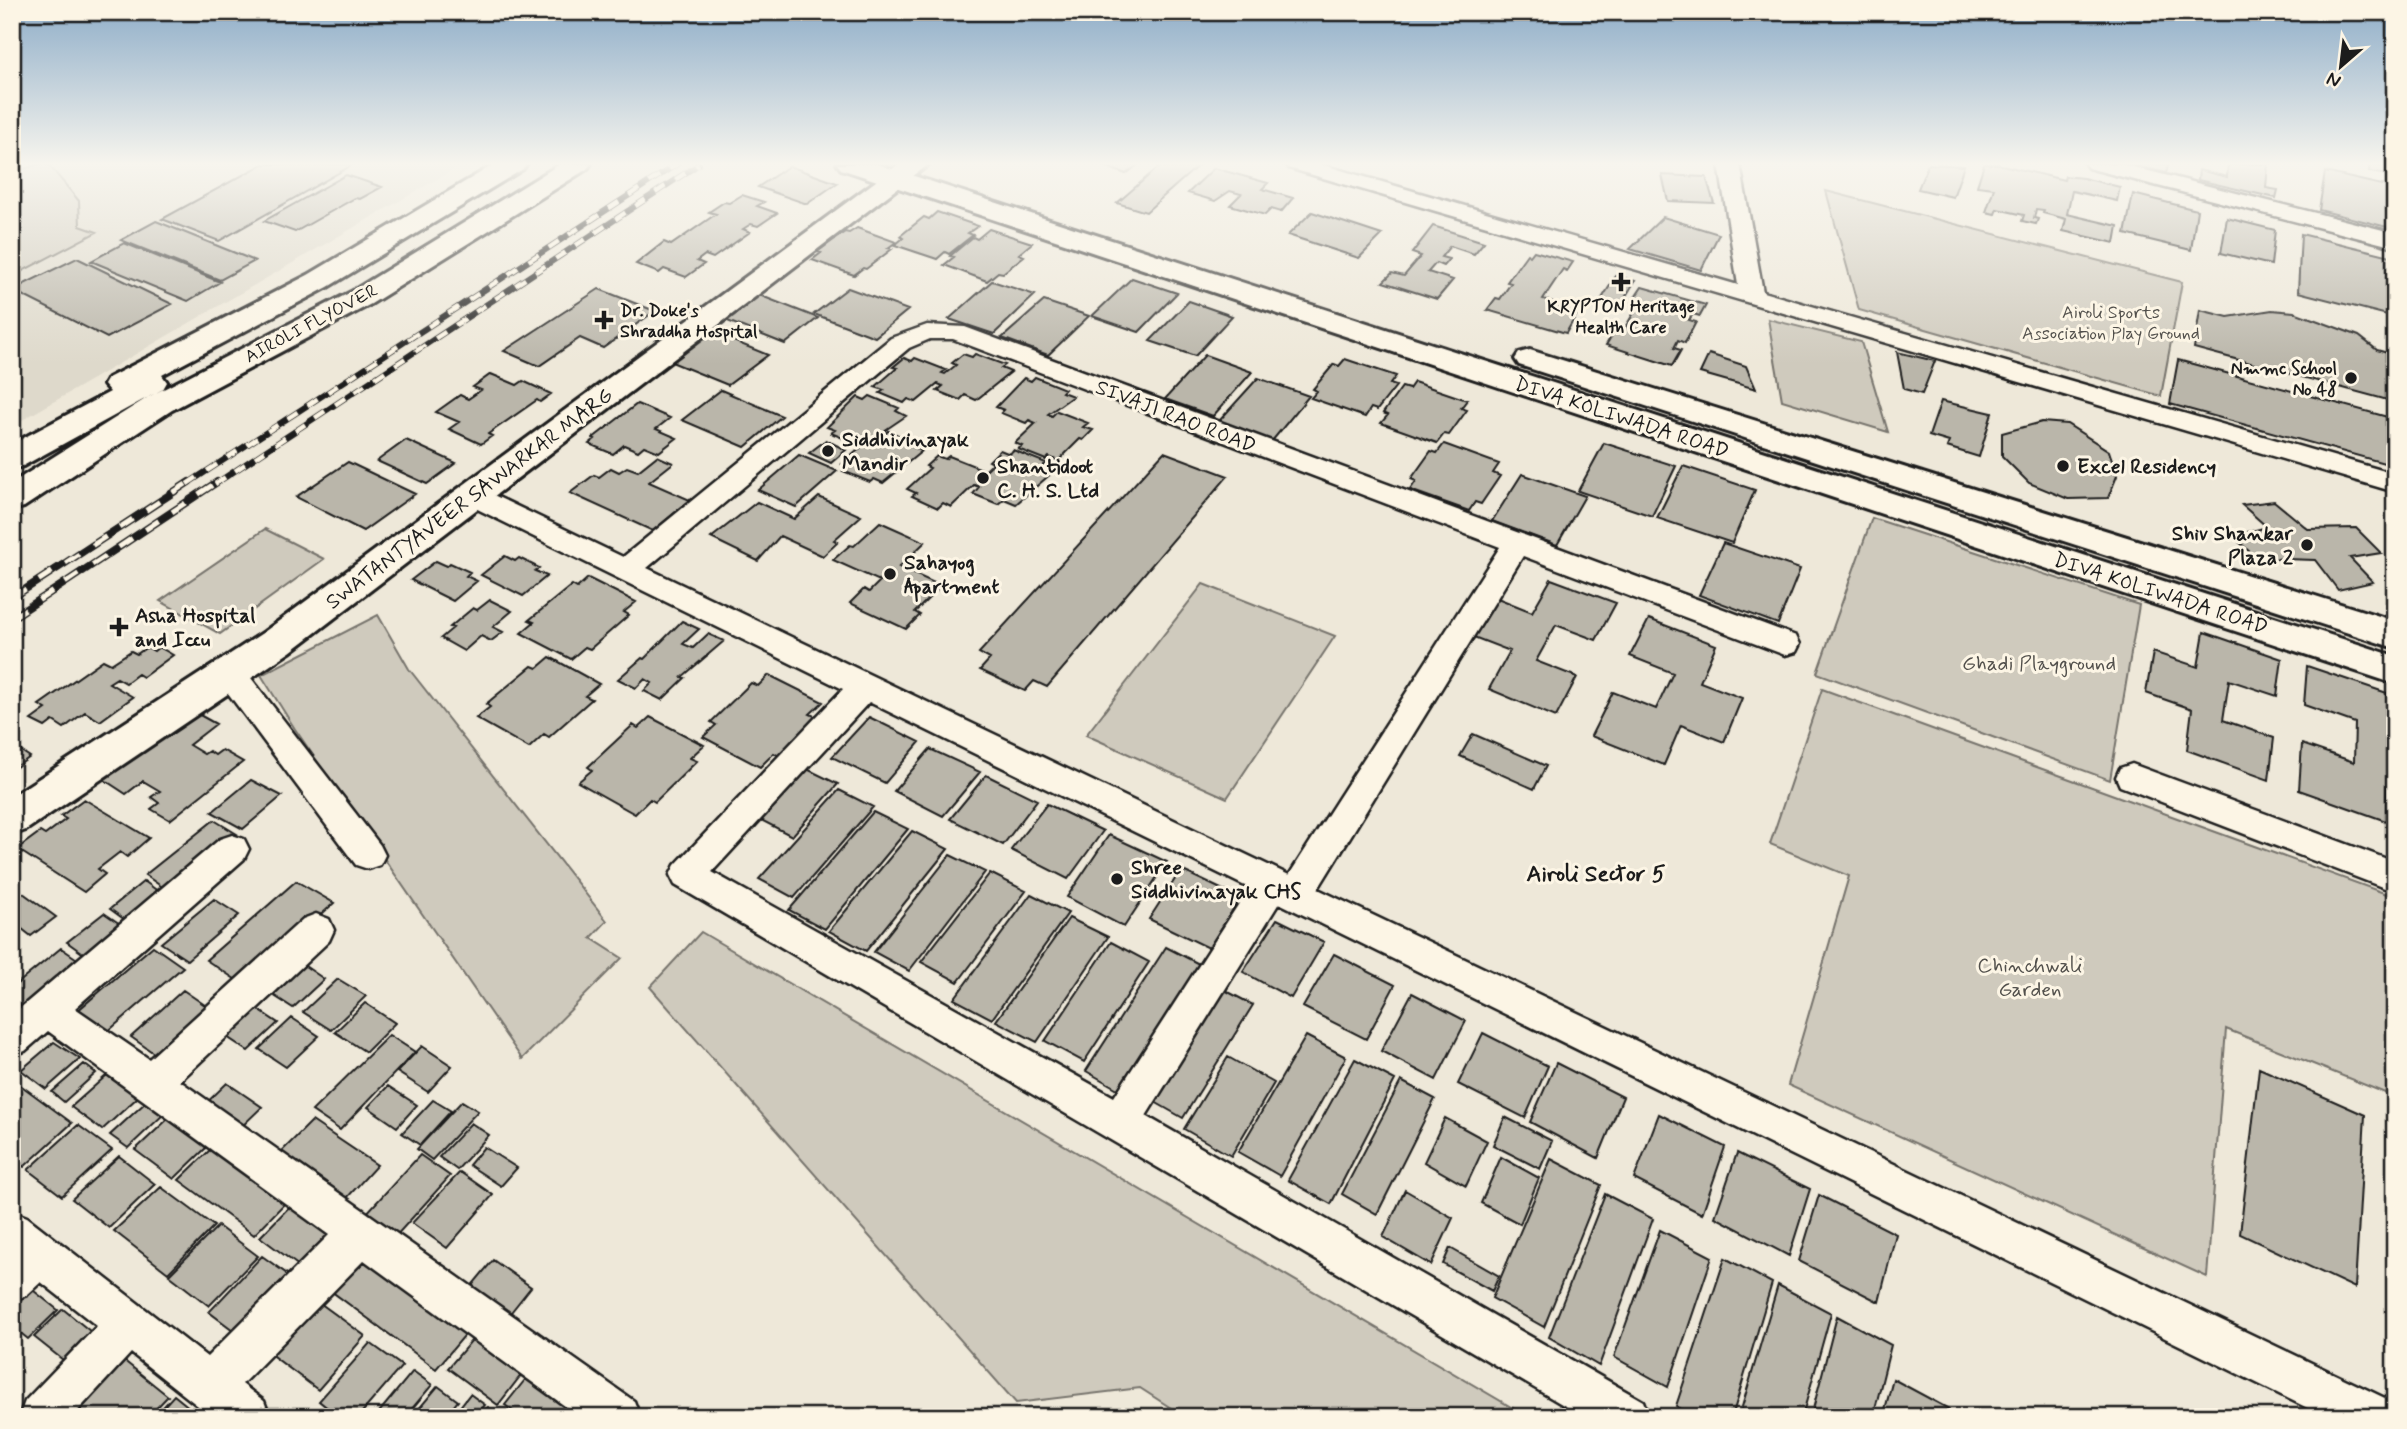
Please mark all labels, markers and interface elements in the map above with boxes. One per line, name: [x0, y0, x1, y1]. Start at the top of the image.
north arrow: [2306, 32, 2376, 102]
text: N: [2322, 66, 2345, 94]
marker: KRYPTON Heritage Health Care: [1611, 272, 1631, 292]
street label: AIROLI FLYOVER: [241, 279, 382, 369]
place label: KRYPTON Heritage Health Care: [1547, 295, 1695, 340]
place label: Dr. Doke's Shraddha Hospital: [620, 299, 758, 344]
park label: Airoli Sports Association Play Ground: [2022, 301, 2200, 346]
marker: Dr. Doke's Shraddha Hospital: [594, 310, 614, 330]
place label: Nmmc School No 48: [2231, 357, 2337, 402]
street label: DIVA KOLIWADA ROAD: [1511, 370, 1732, 466]
marker: Nmmc School No 48: [2343, 370, 2359, 386]
street label: SIVAJI RAO ROAD: [1091, 373, 1260, 460]
street label: SWATANTYAVEER SAWARKAR MARG: [320, 381, 619, 616]
place label: Siddhivinayak Mandir: [842, 426, 969, 478]
marker: Siddhivinayak Mandir: [820, 443, 836, 459]
place label: Shantidoot C. H. S. Ltd: [997, 453, 1099, 505]
place label: Excel Residency: [2077, 453, 2217, 481]
marker: Excel Residency: [2055, 458, 2071, 474]
marker: Shantidoot C. H. S. Ltd: [975, 470, 991, 486]
place label: Shiv Shankar Plaza 2: [2172, 520, 2294, 572]
marker: Shiv Shankar Plaza 2: [2299, 537, 2315, 553]
street label: DIVA KOLIWADA ROAD: [2050, 546, 2271, 642]
place label: Sahayog Apartment: [904, 549, 1000, 602]
marker: Sahayog Apartment: [882, 566, 898, 582]
place label: Asha Hospital and Iccu: [135, 602, 255, 654]
marker: Asha Hospital and Iccu: [109, 617, 129, 637]
park label: Ghadi Playground: [1962, 650, 2116, 678]
place label: Shree Siddhivinayak CHS: [1131, 854, 1302, 906]
district label: Airoli Sector 5: [1526, 860, 1666, 890]
marker: Shree Siddhivinayak CHS: [1109, 871, 1125, 887]
park label: Chinchwali Garden: [1977, 952, 2083, 1004]

